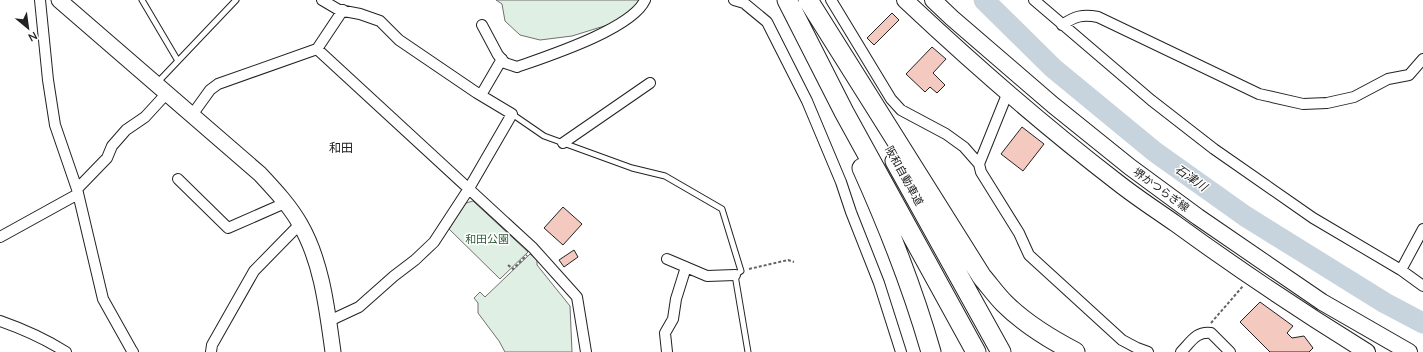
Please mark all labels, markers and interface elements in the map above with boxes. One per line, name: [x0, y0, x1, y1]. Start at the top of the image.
north arrow: [8, 8, 48, 48]
text: N: [25, 28, 40, 45]
district label: 和田: [329, 140, 353, 156]
street label: 阪和自動車道: [881, 144, 927, 208]
water label: 石津川: [1172, 161, 1212, 196]
street label: 堺かつらぎ線: [1130, 165, 1192, 215]
park label: 和田公園: [465, 232, 509, 247]

